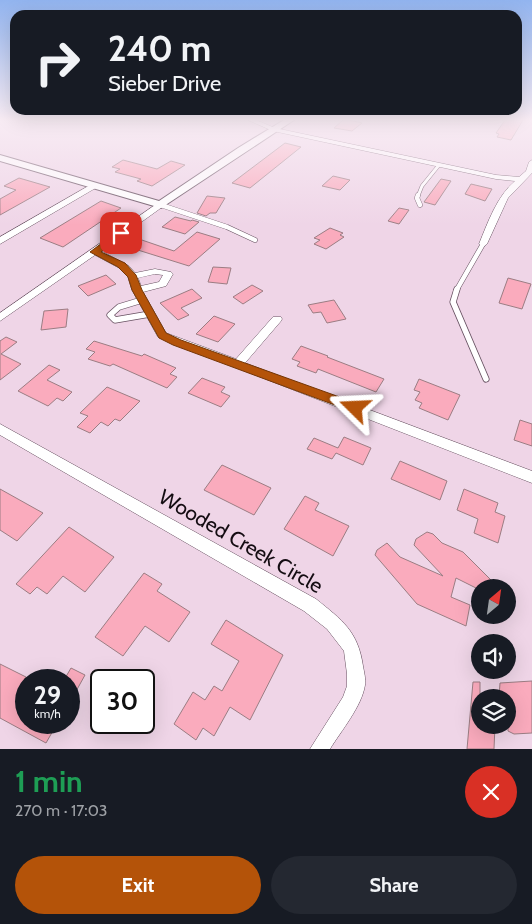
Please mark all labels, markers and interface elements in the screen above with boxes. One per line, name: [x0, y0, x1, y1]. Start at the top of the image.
text: 240 m: [108, 27, 211, 70]
icon: right: [25, 30, 90, 95]
text: Sieber Drive: [108, 70, 221, 97]
pin: [100, 212, 142, 254]
icon: arrive: [107, 219, 135, 247]
position arrow: [328, 381, 380, 433]
street label: Wooded Creek Circle: [155, 484, 328, 598]
north arrow: [471, 579, 516, 624]
map controls: [471, 579, 516, 734]
button: sound: [471, 634, 516, 679]
speed limit sign: 30: [90, 669, 155, 734]
text: 29: [34, 680, 61, 710]
button: layers: [471, 689, 516, 734]
text: km/h: [34, 706, 61, 721]
text: 1 min: [15, 763, 83, 800]
button: close: [465, 766, 517, 818]
text: 270 m · 17:03: [15, 801, 108, 820]
button: Exit: [15, 856, 261, 914]
button: Share: [271, 856, 517, 914]

